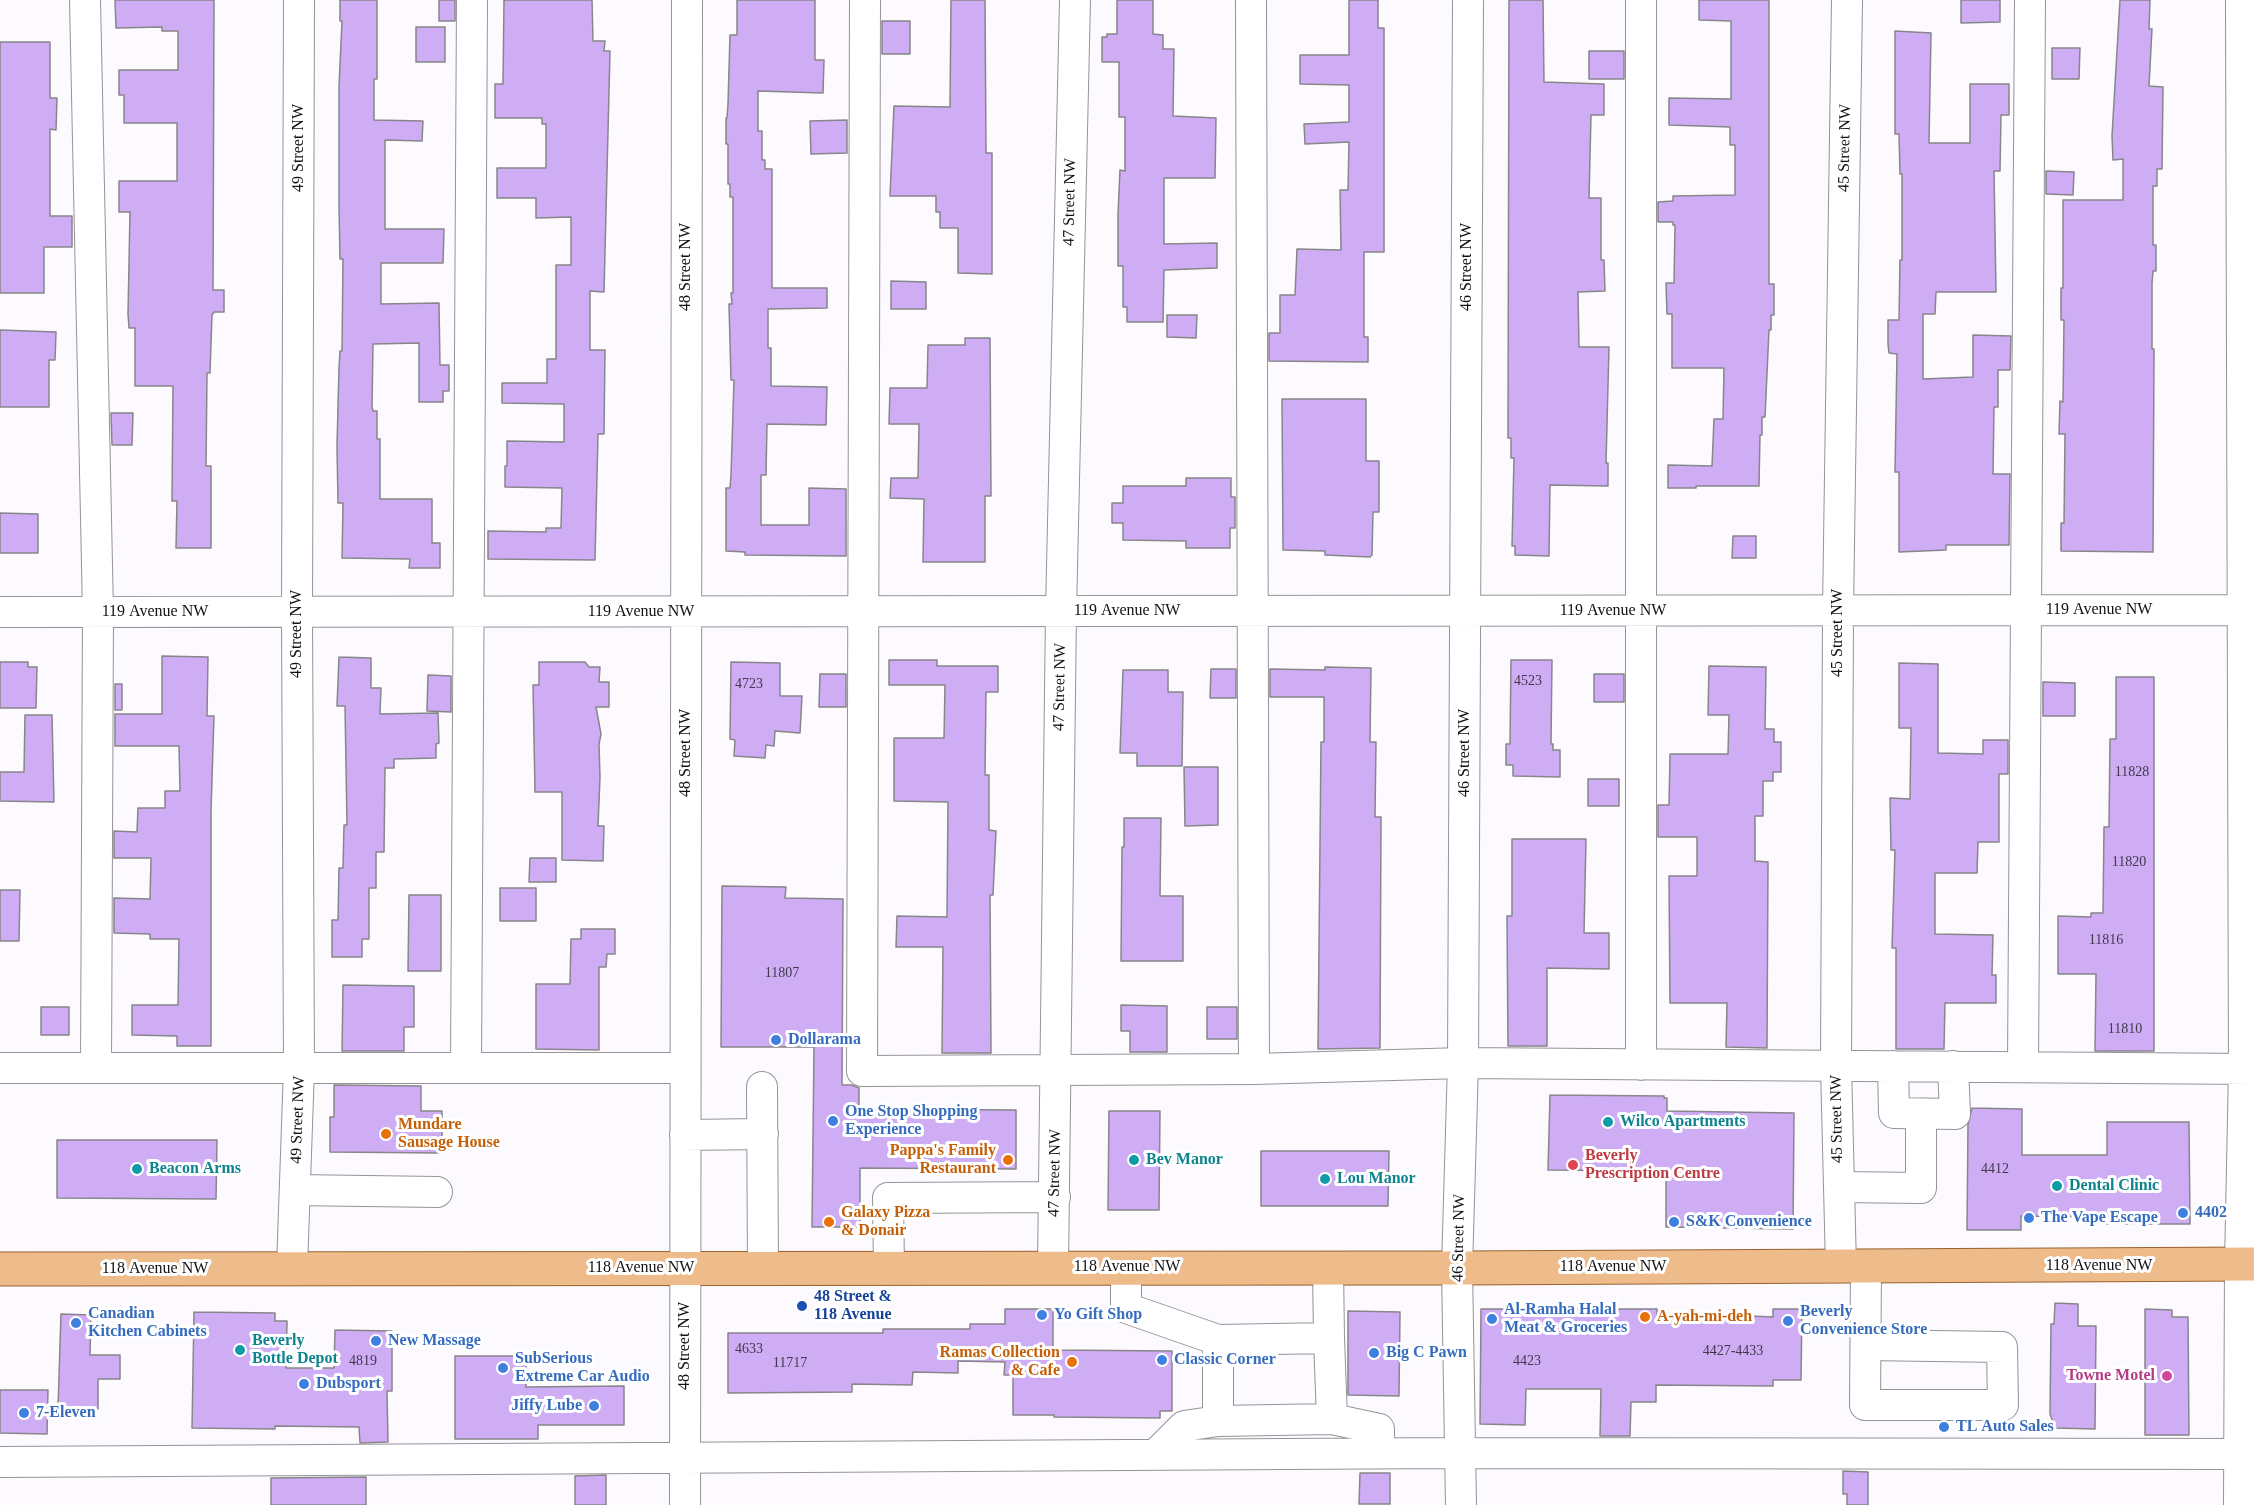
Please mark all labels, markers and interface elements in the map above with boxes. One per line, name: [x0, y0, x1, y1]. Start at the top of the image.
street label: 49 Street NW: [289, 104, 309, 192]
street label: 45 Street NW: [1835, 104, 1855, 192]
street label: 47 Street NW: [1060, 158, 1080, 246]
street label: 48 Street NW: [676, 223, 696, 311]
street label: 46 Street NW: [1457, 223, 1477, 311]
street label: 45 Street NW: [1828, 589, 1848, 677]
street label: 49 Street NW: [287, 590, 307, 678]
street label: 119 Avenue NW: [2046, 600, 2152, 620]
street label: 119 Avenue NW: [1074, 601, 1180, 621]
street label: 119 Avenue NW: [1560, 601, 1666, 621]
street label: 119 Avenue NW: [102, 602, 208, 622]
street label: 119 Avenue NW: [588, 602, 694, 622]
street label: 47 Street NW: [1050, 643, 1070, 731]
house number: 4523: [1514, 673, 1542, 689]
house number: 4723: [735, 676, 763, 692]
street label: 48 Street NW: [676, 709, 696, 797]
street label: 46 Street NW: [1455, 709, 1475, 797]
house number: 11828: [2115, 764, 2149, 780]
house number: 11820: [2112, 854, 2146, 870]
house number: 11816: [2089, 932, 2123, 948]
house number: 11807: [765, 965, 799, 981]
house number: 11810: [2108, 1021, 2142, 1037]
place label: Dollarama: [788, 1030, 861, 1050]
marker: Dollarama: [769, 1033, 783, 1047]
street label: 45 Street NW: [1827, 1075, 1847, 1163]
street label: 49 Street NW: [287, 1076, 309, 1164]
place label: One Stop Shopping Experience: [845, 1102, 978, 1140]
place label: Wilco Apartments: [1620, 1112, 1745, 1132]
marker: One Stop Shopping Experience: [826, 1114, 840, 1128]
place label: Mundare Sausage House: [398, 1115, 500, 1153]
marker: Wilco Apartments: [1601, 1115, 1615, 1129]
marker: Mundare Sausage House: [379, 1127, 393, 1141]
street label: 47 Street NW: [1045, 1129, 1065, 1217]
place label: Pappa's Family Restaurant: [890, 1141, 996, 1179]
place label: Beverly Prescription Centre: [1585, 1146, 1720, 1184]
place label: Bev Manor: [1146, 1150, 1223, 1170]
marker: Pappa's Family Restaurant: [1001, 1153, 1015, 1167]
marker: Bev Manor: [1127, 1153, 1141, 1167]
marker: Beverly Prescription Centre: [1566, 1158, 1580, 1172]
place label: Beacon Arms: [149, 1159, 241, 1179]
house number: 4412: [1981, 1161, 2009, 1177]
marker: Beacon Arms: [130, 1162, 144, 1176]
place label: Lou Manor: [1337, 1169, 1416, 1189]
marker: Lou Manor: [1318, 1172, 1332, 1186]
place label: Dental Clinic: [2069, 1176, 2159, 1196]
marker: Dental Clinic: [2050, 1179, 2064, 1193]
street label: 46 Street NW: [1449, 1194, 1469, 1282]
place label: Galaxy Pizza & Donair: [841, 1203, 930, 1241]
place label: 4402: [2195, 1203, 2227, 1223]
marker: 4402: [2176, 1206, 2190, 1220]
place label: The Vape Escape: [2041, 1208, 2158, 1228]
marker: The Vape Escape: [2022, 1211, 2036, 1225]
place label: S&K Convenience: [1686, 1212, 1812, 1232]
marker: Galaxy Pizza & Donair: [822, 1215, 836, 1229]
marker: S&K Convenience: [1667, 1215, 1681, 1229]
street label: 118 Avenue NW: [2046, 1256, 2152, 1276]
street label: 118 Avenue NW: [1074, 1257, 1180, 1277]
street label: 118 Avenue NW: [1560, 1257, 1666, 1277]
street label: 118 Avenue NW: [588, 1258, 694, 1278]
street label: 118 Avenue NW: [102, 1259, 208, 1279]
place label: 48 Street & 118 Avenue: [814, 1287, 892, 1325]
marker: 48 Street & 118 Avenue: [795, 1299, 809, 1313]
place label: Al-Ramha Halal Meat & Groceries: [1504, 1300, 1627, 1338]
street label: 48 Street NW: [675, 1302, 695, 1390]
place label: Beverly Convenience Store: [1800, 1302, 1927, 1340]
place label: Canadian Kitchen Cabinets: [88, 1304, 207, 1342]
place label: Yo Gift Shop: [1054, 1305, 1142, 1325]
place label: A-yah-mi-deh: [1657, 1307, 1752, 1327]
marker: Yo Gift Shop: [1035, 1308, 1049, 1322]
marker: A-yah-mi-deh: [1638, 1310, 1652, 1324]
marker: Al-Ramha Halal Meat & Groceries: [1485, 1312, 1499, 1326]
marker: Beverly Convenience Store: [1781, 1314, 1795, 1328]
marker: Canadian Kitchen Cabinets: [69, 1316, 83, 1330]
place label: Beverly Bottle Depot: [252, 1331, 338, 1369]
place label: New Massage: [388, 1331, 481, 1351]
marker: New Massage: [369, 1334, 383, 1348]
house number: 4633: [735, 1341, 763, 1357]
marker: Beverly Bottle Depot: [233, 1343, 247, 1357]
place label: Ramas Collection & Cafe: [940, 1343, 1060, 1381]
place label: Big C Pawn: [1386, 1343, 1467, 1363]
house number: 4427-4433: [1703, 1343, 1763, 1359]
marker: Big C Pawn: [1367, 1346, 1381, 1360]
place label: SubSerious Extreme Car Audio: [515, 1349, 650, 1387]
place label: Classic Corner: [1174, 1350, 1276, 1370]
house number: 4819: [349, 1353, 377, 1369]
marker: Classic Corner: [1155, 1353, 1169, 1367]
house number: 4423: [1513, 1353, 1541, 1369]
house number: 11717: [773, 1355, 807, 1371]
marker: Ramas Collection & Cafe: [1065, 1355, 1079, 1369]
marker: SubSerious Extreme Car Audio: [496, 1361, 510, 1375]
place label: Towne Motel: [2066, 1366, 2155, 1386]
marker: Towne Motel: [2160, 1369, 2174, 1383]
place label: Dubsport: [316, 1374, 381, 1394]
marker: Dubsport: [297, 1377, 311, 1391]
place label: Jiffy Lube: [511, 1396, 582, 1416]
marker: Jiffy Lube: [587, 1399, 601, 1413]
place label: 7-Eleven: [36, 1403, 96, 1423]
marker: 7-Eleven: [17, 1406, 31, 1420]
place label: TL Auto Sales: [1956, 1417, 2054, 1437]
marker: TL Auto Sales: [1937, 1420, 1951, 1434]

